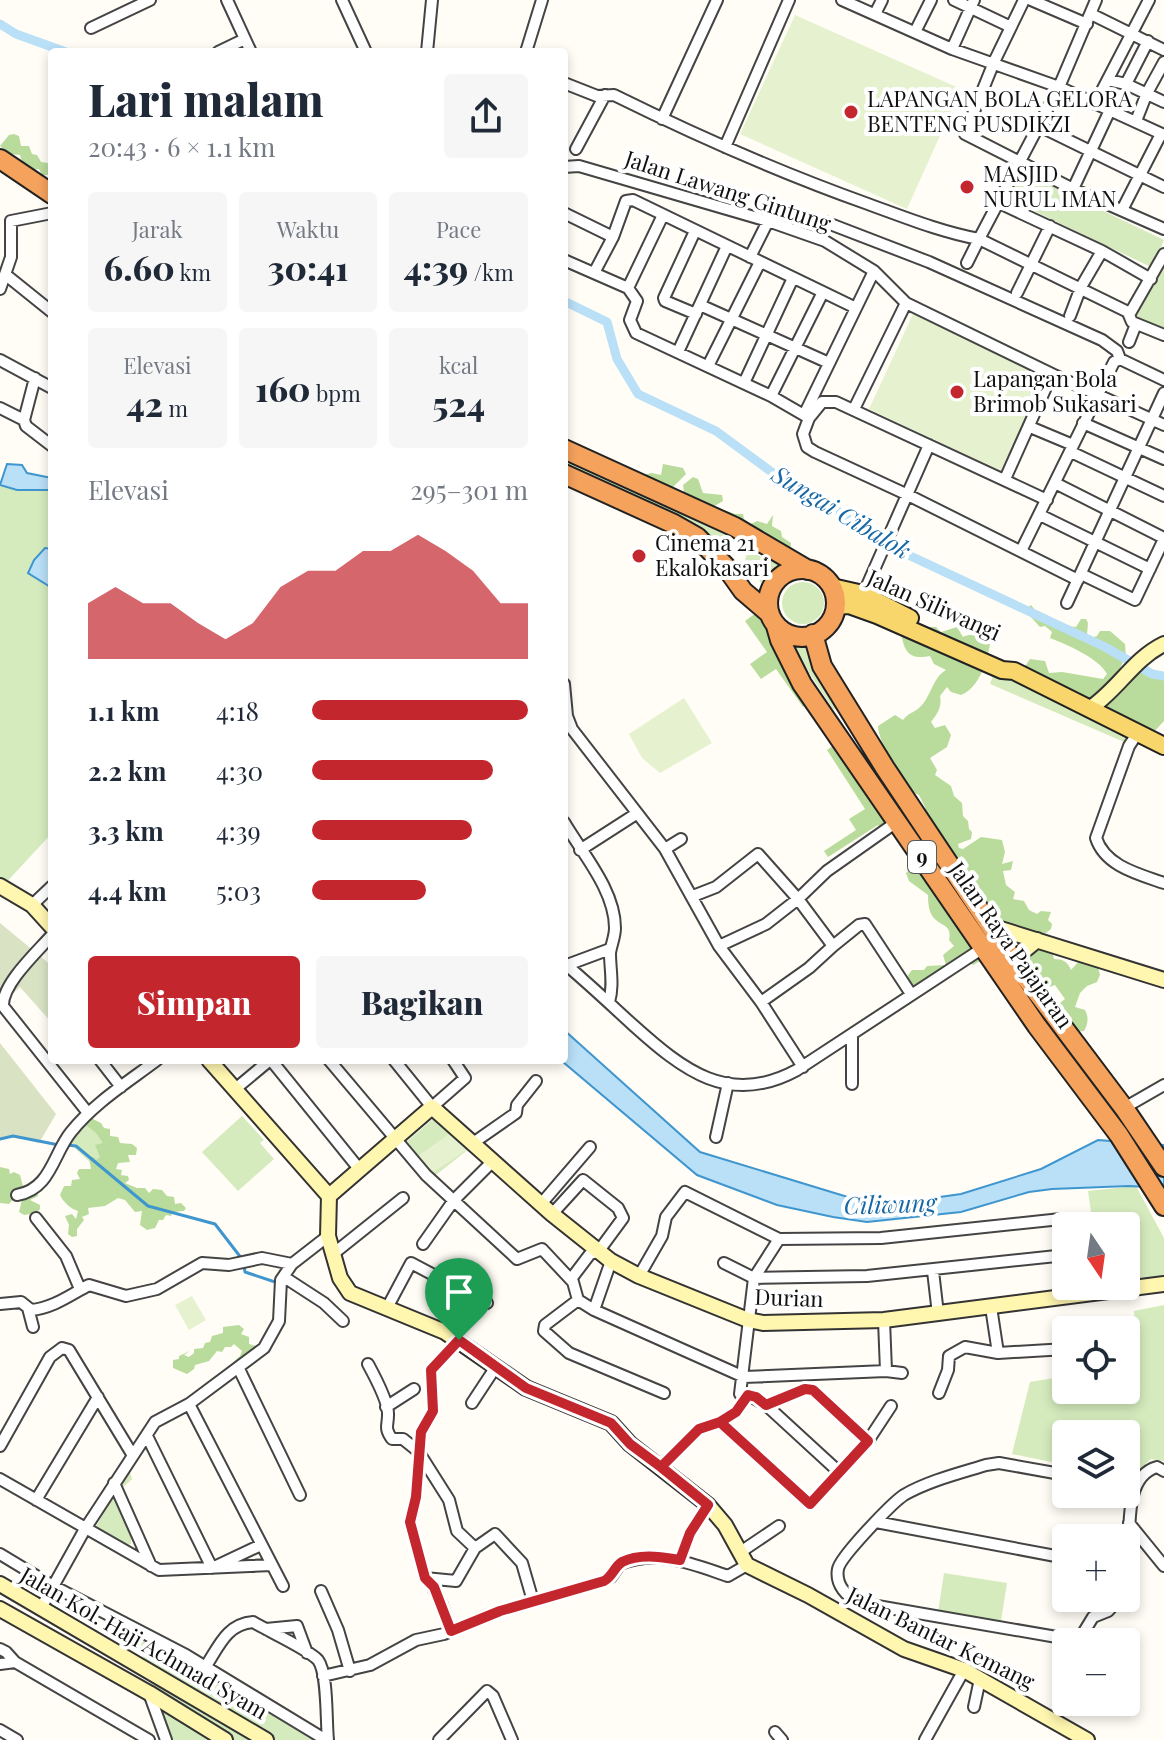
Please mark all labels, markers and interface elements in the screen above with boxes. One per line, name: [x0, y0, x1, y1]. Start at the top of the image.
text: Lari malam: [88, 69, 324, 128]
button: share: [444, 74, 528, 158]
place label: LAPANGAN BOLA GELORA BENTENG PUSDIKZI: [867, 83, 1132, 138]
marker: LAPANGAN BOLA GELORA BENTENG PUSDIKZI: [842, 103, 860, 121]
text: 20:43 · 6 × 1.1 km: [88, 129, 275, 164]
street label: Jalan Lawang Gintung: [620, 142, 836, 238]
place label: MASJID NURUL IMAN: [983, 158, 1117, 213]
marker: MASJID NURUL IMAN: [958, 178, 976, 196]
text: Jarak: [132, 214, 183, 244]
text: Waktu: [277, 214, 339, 244]
text: Pace: [436, 214, 481, 244]
text: 6.60: [104, 244, 175, 290]
text: 30:41: [267, 244, 349, 290]
text: 4:39: [404, 244, 468, 290]
text: km: [175, 257, 211, 287]
text: /km: [468, 257, 514, 287]
text: Elevasi: [123, 350, 192, 380]
text: kcal: [439, 350, 478, 380]
place label: Lapangan Bola Brimob Sukasari: [973, 363, 1137, 418]
text: 160: [255, 365, 311, 411]
text: bpm: [311, 378, 361, 408]
text: 42: [127, 380, 163, 426]
text: 524: [432, 380, 485, 426]
marker: Lapangan Bola Brimob Sukasari: [948, 383, 966, 401]
text: m: [163, 393, 188, 423]
water label: Sungai Cibalok: [766, 457, 917, 565]
text: Elevasi: [88, 472, 169, 507]
text: 295–301 m: [410, 472, 528, 507]
place label: Cinema 21 Ekalokasari: [655, 527, 769, 582]
marker: Cinema 21 Ekalokasari: [630, 547, 648, 565]
street label: Jalan Siliwangi: [862, 561, 1006, 647]
text: 1.1 km: [88, 693, 159, 728]
text: 4:18: [216, 693, 259, 728]
text: 2.2 km: [88, 753, 166, 788]
text: 4:30: [216, 753, 263, 788]
text: 3.3 km: [88, 813, 164, 848]
text: 4:39: [216, 813, 261, 848]
road number: 9: [908, 841, 936, 873]
street label: Jalan Raya Pajajaran: [942, 854, 1081, 1034]
text: 4.4 km: [88, 873, 167, 908]
text: 5:03: [216, 873, 261, 908]
button: Simpan: [88, 956, 300, 1048]
button: Bagikan: [316, 956, 528, 1048]
water label: Ciliwung: [843, 1185, 939, 1221]
north arrow: [1052, 1212, 1140, 1300]
map controls: [1052, 1212, 1140, 1716]
pin: [425, 1258, 493, 1340]
icon: arrive: [437, 1270, 481, 1314]
street label: Durian: [754, 1281, 824, 1313]
button: locate: [1052, 1316, 1140, 1404]
button: layers: [1052, 1420, 1140, 1508]
button: +: [1052, 1524, 1140, 1612]
street label: Jalan Kol. Haji Achmad Syam: [14, 1558, 274, 1726]
street label: Jalan Bantar Kemang: [842, 1578, 1041, 1696]
button: −: [1052, 1628, 1140, 1716]

